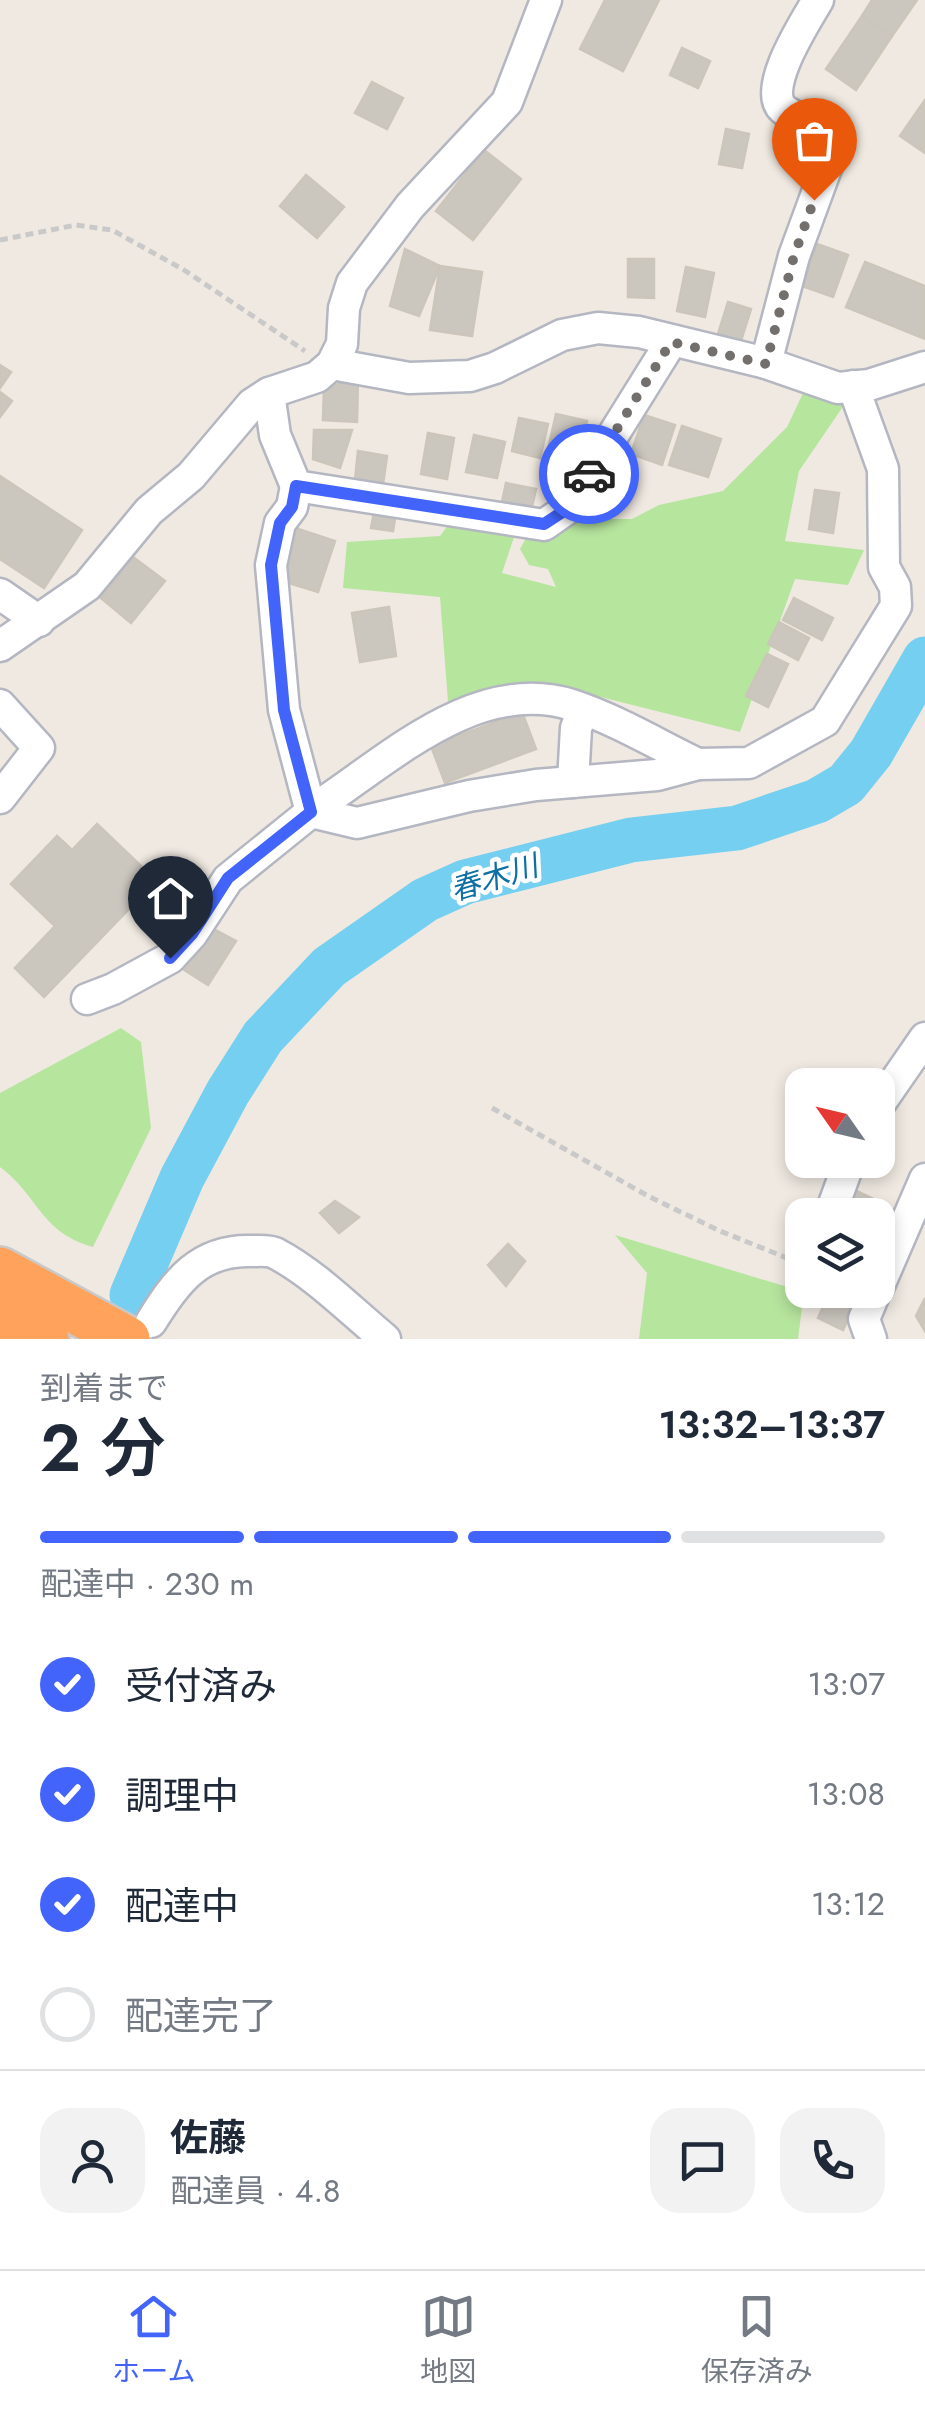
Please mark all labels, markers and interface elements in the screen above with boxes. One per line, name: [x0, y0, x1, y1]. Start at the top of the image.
pin: [772, 98, 857, 201]
icon: bag: [787, 113, 842, 168]
courier: [539, 424, 639, 524]
icon: car: [562, 447, 617, 502]
water label: 春木川: [445, 843, 546, 911]
pin: [128, 856, 213, 959]
icon: home: [143, 871, 198, 926]
north arrow: [785, 1068, 895, 1178]
map controls: [785, 1068, 895, 1308]
button: layers: [785, 1198, 895, 1308]
text: 到着まで: [40, 1365, 168, 1411]
text: 13:32–13:37: [658, 1397, 885, 1452]
text: 2 分: [40, 1401, 165, 1495]
text: 配達中 · 230 m: [40, 1561, 254, 1607]
icon: check: [40, 1657, 95, 1712]
text: 受付済み: [125, 1658, 277, 1713]
text: 13:07: [808, 1661, 885, 1707]
icon: check: [40, 1767, 95, 1822]
text: 調理中: [125, 1768, 239, 1823]
text: 13:08: [807, 1771, 885, 1817]
icon: check: [40, 1877, 95, 1932]
text: 配達中: [125, 1878, 239, 1933]
text: 13:12: [811, 1881, 885, 1927]
text: 配達完了: [125, 1988, 277, 2043]
button: person: [40, 2108, 145, 2213]
button: chat: [650, 2108, 755, 2213]
button: phone: [780, 2108, 885, 2213]
text: 佐藤: [170, 2110, 246, 2165]
text: 配達員 · 4.8: [170, 2168, 341, 2214]
tab: ホーム: [112, 2289, 195, 2392]
tab: 地図: [420, 2289, 476, 2392]
tab: 保存済み: [701, 2289, 813, 2392]

